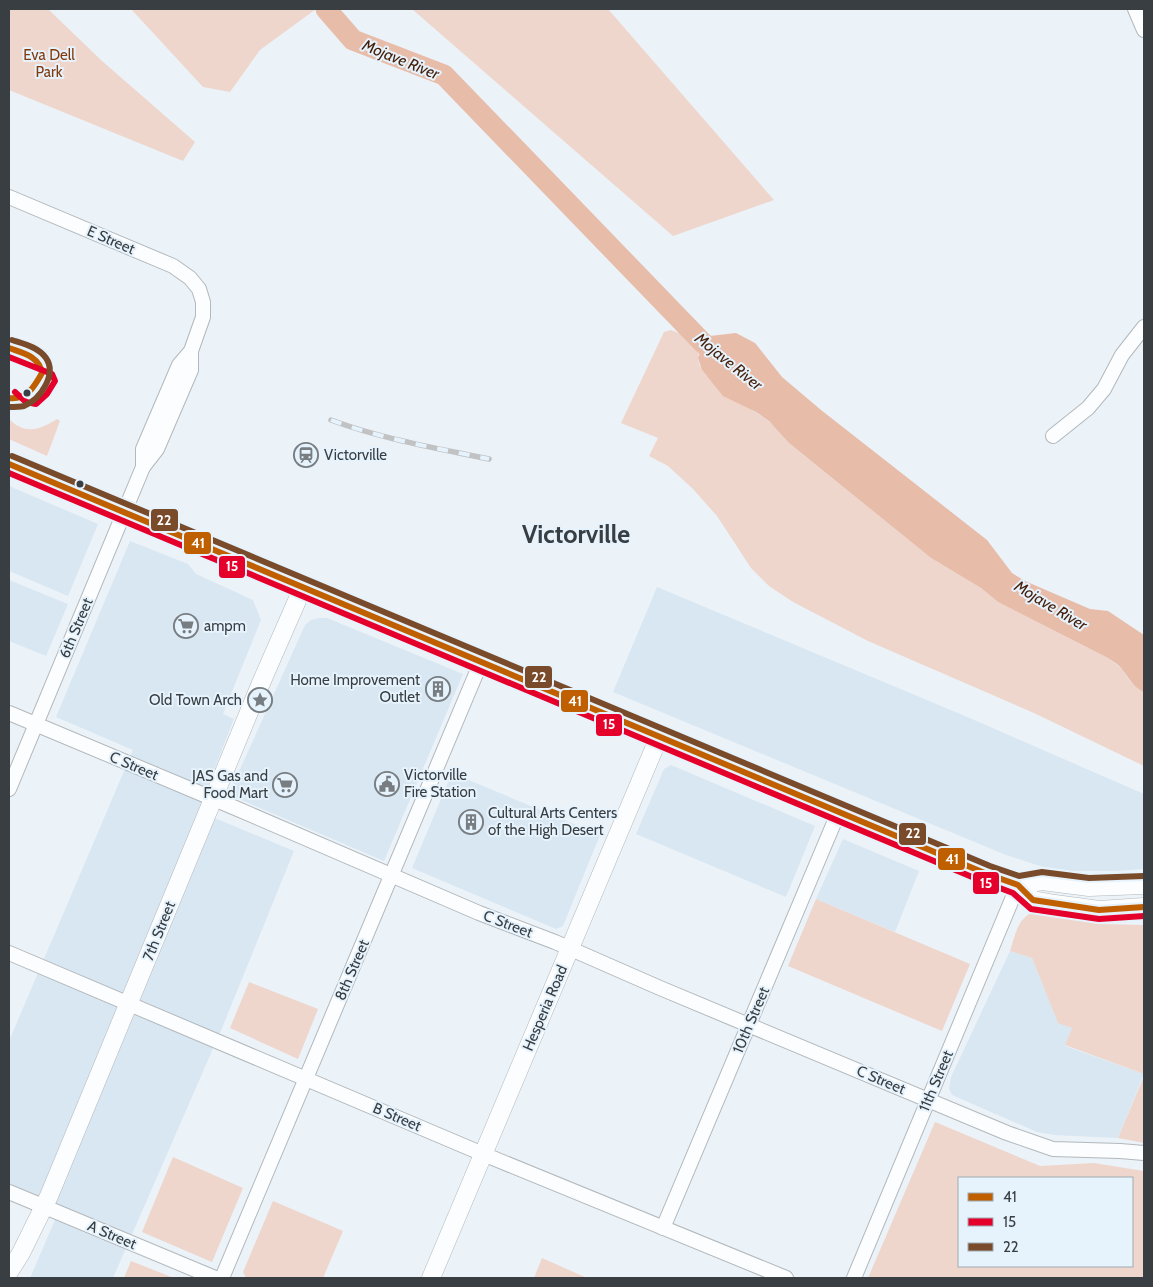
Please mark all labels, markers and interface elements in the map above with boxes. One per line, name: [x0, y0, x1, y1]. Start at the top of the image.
water label: Mojave River: [359, 35, 443, 84]
park label: Eva Dell Park: [23, 46, 75, 81]
street label: E Street: [84, 222, 138, 258]
water label: Mojave River: [690, 328, 767, 395]
unlabelled marker: [22, 388, 32, 398]
station icon: Victorville: [293, 442, 319, 468]
place label: Victorville: [324, 446, 387, 464]
unlabelled marker: [75, 479, 85, 489]
line badge: 22: [150, 508, 179, 532]
text: 22: [157, 511, 171, 529]
district label: Victorville: [522, 519, 630, 549]
line badge: 41: [183, 531, 212, 555]
text: 41: [191, 534, 205, 552]
line badge: 15: [218, 555, 246, 579]
text: 15: [226, 557, 238, 575]
water label: Mojave River: [1010, 576, 1091, 635]
street label: 6th Street: [55, 595, 97, 661]
supermarket icon: ampm: [173, 613, 199, 639]
place label: ampm: [204, 617, 246, 635]
line badge: 22: [524, 665, 553, 689]
text: 22: [532, 668, 546, 686]
place label: Home Improvement Outlet: [290, 671, 420, 706]
building icon: Home Improvement Outlet: [425, 676, 451, 702]
place icon: Old Town Arch: [247, 687, 273, 713]
line badge: 41: [560, 689, 589, 713]
place label: Old Town Arch: [149, 691, 242, 709]
text: 41: [568, 692, 582, 710]
line badge: 15: [595, 713, 623, 737]
text: 15: [603, 715, 615, 733]
street label: C Street: [107, 748, 161, 784]
place label: Victorville Fire Station: [404, 766, 476, 801]
place label: JAS Gas and Food Mart: [191, 767, 268, 802]
public building icon: Victorville Fire Station: [374, 771, 400, 797]
supermarket icon: JAS Gas and Food Mart: [272, 772, 298, 798]
place label: Cultural Arts Centers of the High Desert: [488, 804, 617, 839]
building icon: Cultural Arts Centers of the High Desert: [458, 809, 484, 835]
line badge: 22: [898, 822, 927, 846]
text: 22: [906, 824, 920, 842]
line badge: 41: [937, 847, 966, 871]
text: 41: [945, 850, 959, 868]
line badge: 15: [972, 871, 1000, 895]
text: 15: [980, 874, 992, 892]
street label: 7th Street: [139, 899, 179, 963]
street label: C Street: [481, 906, 535, 942]
street label: 8th Street: [331, 937, 373, 1003]
street label: Hesperia Road: [519, 962, 571, 1054]
street label: 10th Street: [729, 984, 773, 1056]
street label: 11th Street: [915, 1048, 957, 1114]
street label: C Street: [854, 1062, 908, 1098]
street label: B Street: [370, 1099, 424, 1135]
legend: [958, 1177, 1133, 1267]
text: 41: [1003, 1188, 1017, 1206]
text: 15: [1003, 1213, 1016, 1231]
street label: A Street: [85, 1217, 139, 1253]
text: 22: [1003, 1238, 1019, 1256]

